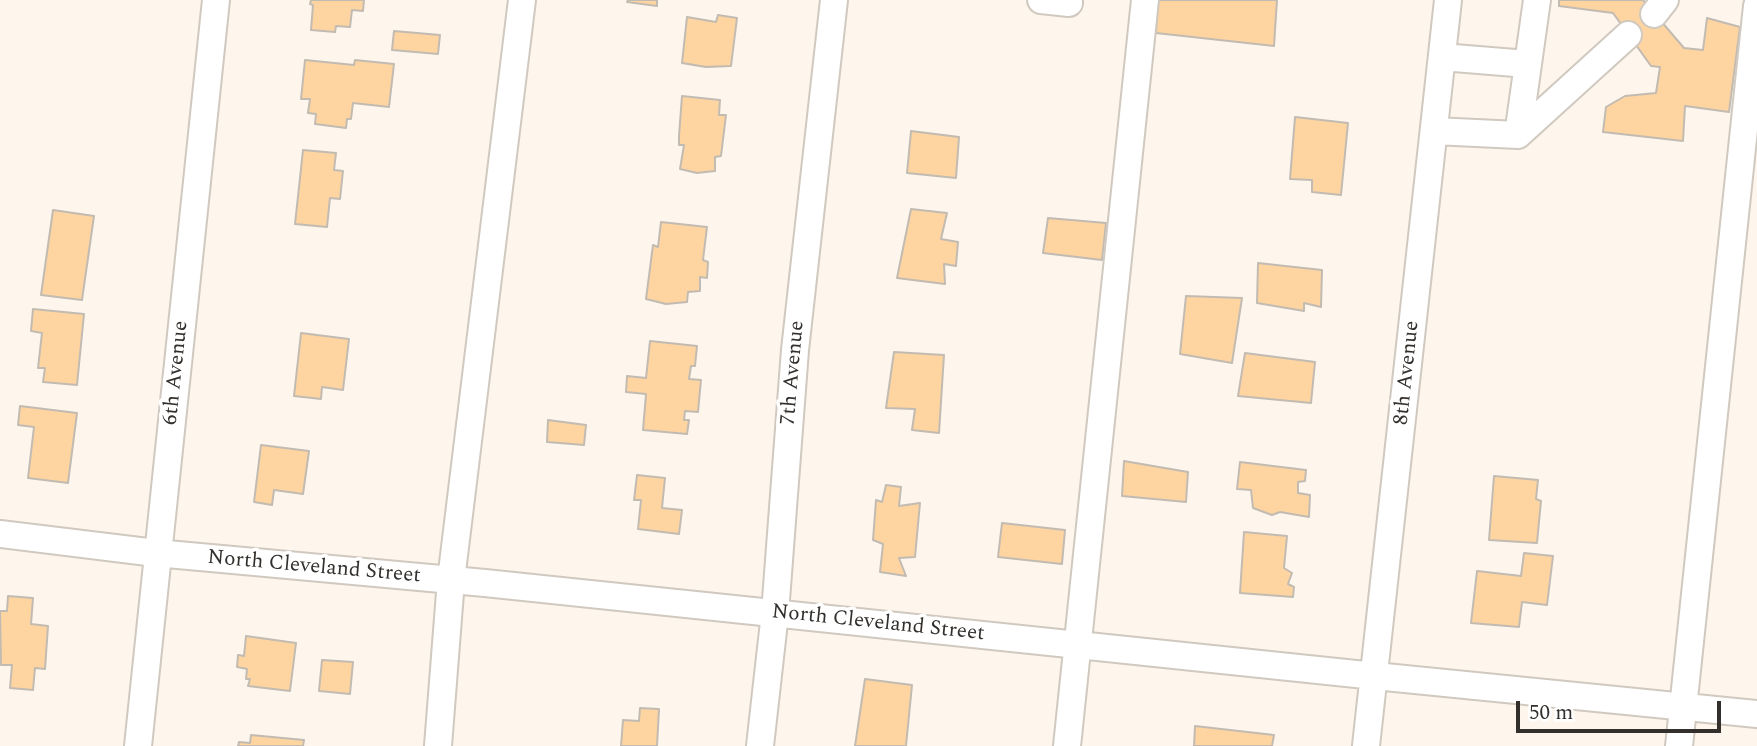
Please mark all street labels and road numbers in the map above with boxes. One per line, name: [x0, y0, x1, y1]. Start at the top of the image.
street label: 6th Avenue: [159, 320, 195, 426]
street label: 7th Avenue: [777, 320, 811, 426]
street label: 8th Avenue: [1390, 320, 1426, 426]
street label: North Cleveland Street: [206, 546, 422, 590]
street label: North Cleveland Street: [770, 600, 986, 648]

